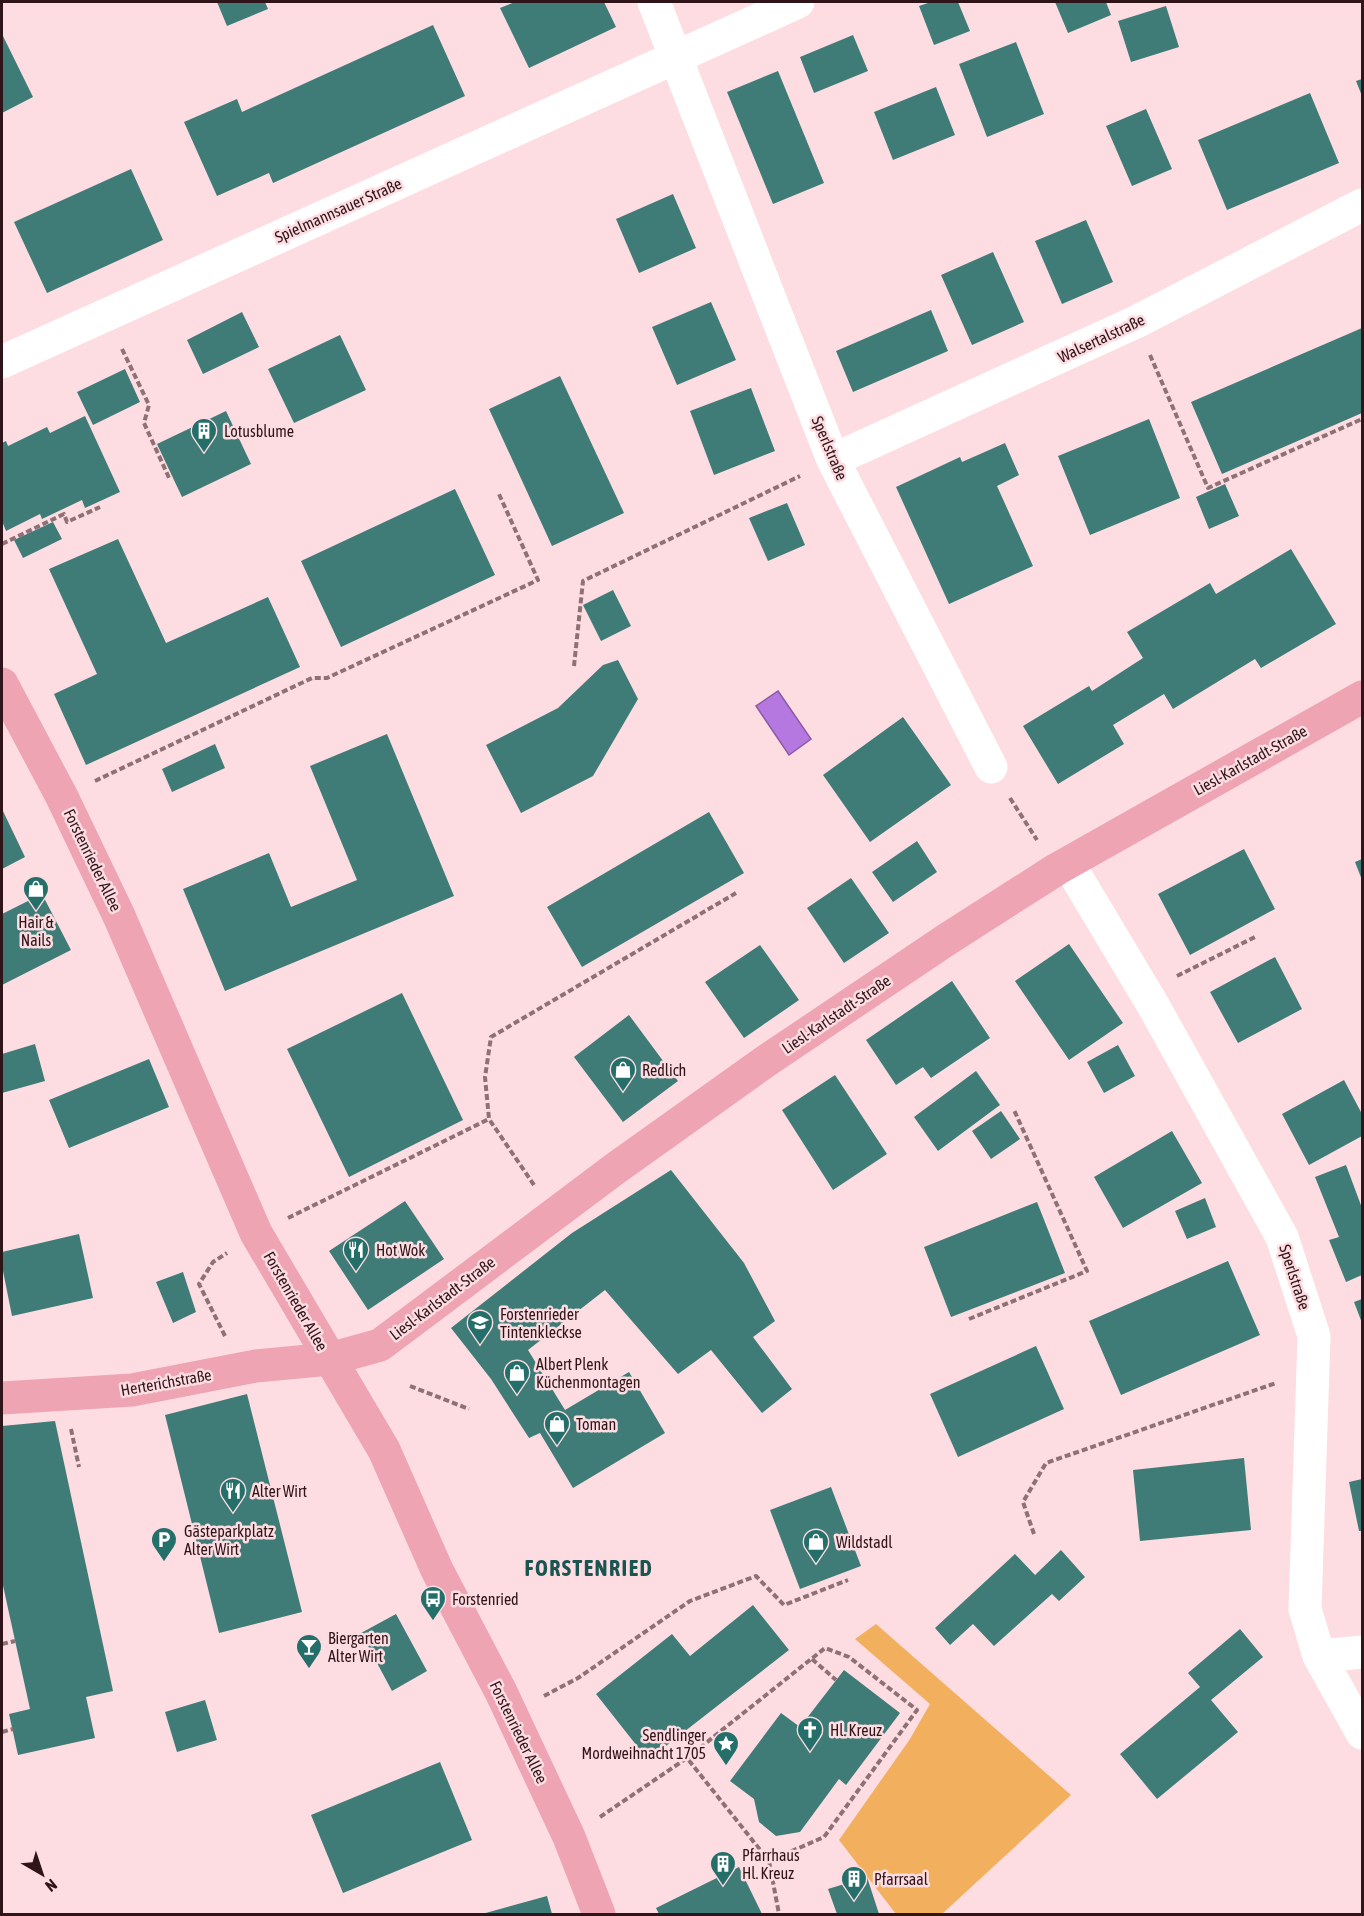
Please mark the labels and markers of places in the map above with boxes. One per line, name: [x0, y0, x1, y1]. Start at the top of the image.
building icon: Lotusblume: [189, 416, 219, 454]
place label: Lotusblume: [224, 422, 294, 440]
shop icon: Hair & Nails: [21, 874, 51, 912]
place label: Hair & Nails: [18, 913, 54, 949]
shop icon: Redlich: [608, 1055, 638, 1093]
place label: Redlich: [642, 1061, 686, 1079]
restaurant icon: Hot Wok: [341, 1235, 371, 1273]
place label: Hot Wok: [376, 1241, 425, 1259]
place label: Forstenrieder Tintenkleckse: [500, 1305, 582, 1341]
school or university icon: Forstenrieder Tintenkleckse: [465, 1308, 495, 1346]
place label: Albert Plenk Küchenmontagen: [536, 1355, 641, 1392]
shop icon: Albert Plenk Küchenmontagen: [502, 1358, 532, 1396]
shop icon: Toman: [542, 1409, 572, 1447]
place label: Toman: [576, 1415, 616, 1433]
restaurant icon: Alter Wirt: [218, 1476, 248, 1514]
place label: Alter Wirt: [252, 1482, 308, 1500]
place label: Gästeparkplatz Alter Wirt: [184, 1522, 274, 1558]
parking icon: Gästeparkplatz Alter Wirt: [149, 1525, 179, 1563]
shop icon: Wildstadl: [801, 1527, 831, 1565]
place label: Wildstadl: [836, 1533, 893, 1551]
bus stop icon: Forstenried: [418, 1584, 448, 1622]
place label: Forstenried: [452, 1590, 519, 1608]
place label: Biergarten Alter Wirt: [328, 1629, 389, 1665]
bar icon: Biergarten Alter Wirt: [294, 1632, 324, 1670]
church icon: Hl. Kreuz: [795, 1715, 825, 1753]
place label: Hl. Kreuz: [830, 1721, 882, 1739]
place label: Sendlinger Mordweihnacht 1705: [582, 1726, 706, 1762]
place icon: Sendlinger Mordweihnacht 1705: [711, 1729, 741, 1767]
place label: Pfarrhaus Hl. Kreuz: [742, 1846, 800, 1882]
building icon: Pfarrhaus Hl. Kreuz: [708, 1849, 738, 1887]
building icon: Pfarrsaal: [839, 1864, 869, 1902]
place label: Pfarrsaal: [874, 1870, 929, 1888]

